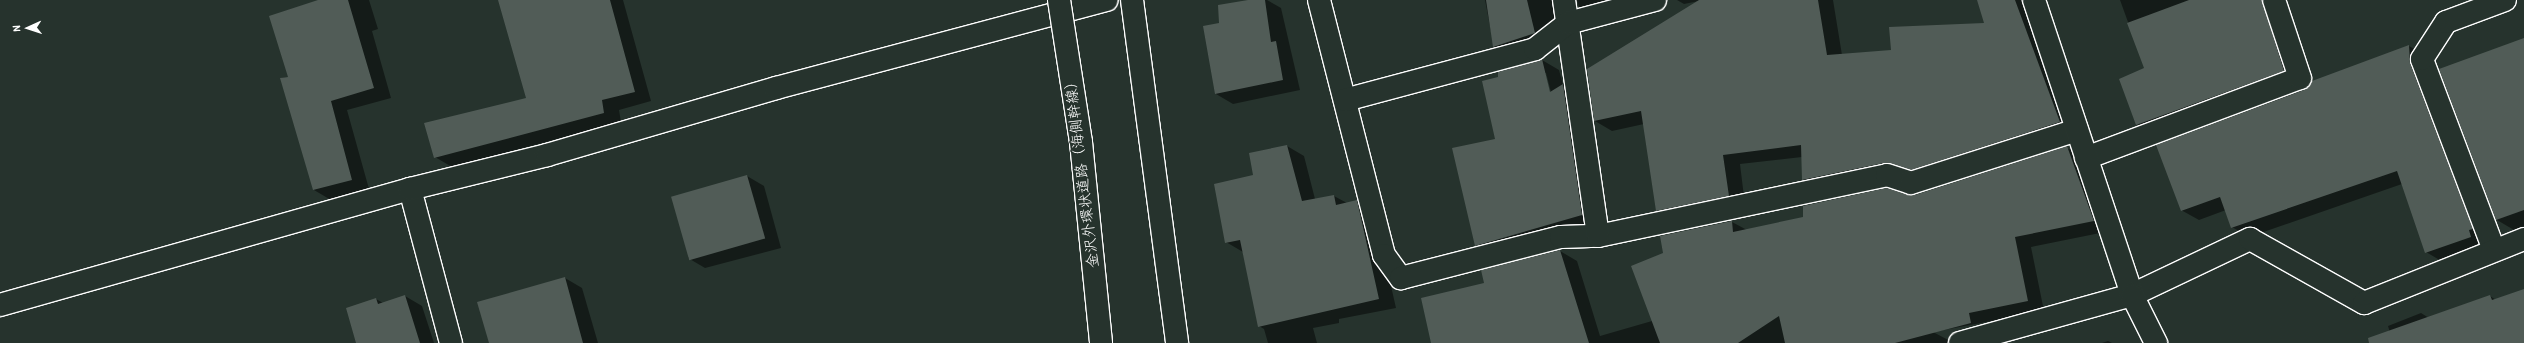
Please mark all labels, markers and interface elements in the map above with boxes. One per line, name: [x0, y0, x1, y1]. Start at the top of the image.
north arrow: [8, 8, 48, 48]
text: N: [9, 25, 23, 32]
street label: 金沢外環状道路（海側幹線）: [1060, 73, 1102, 269]

